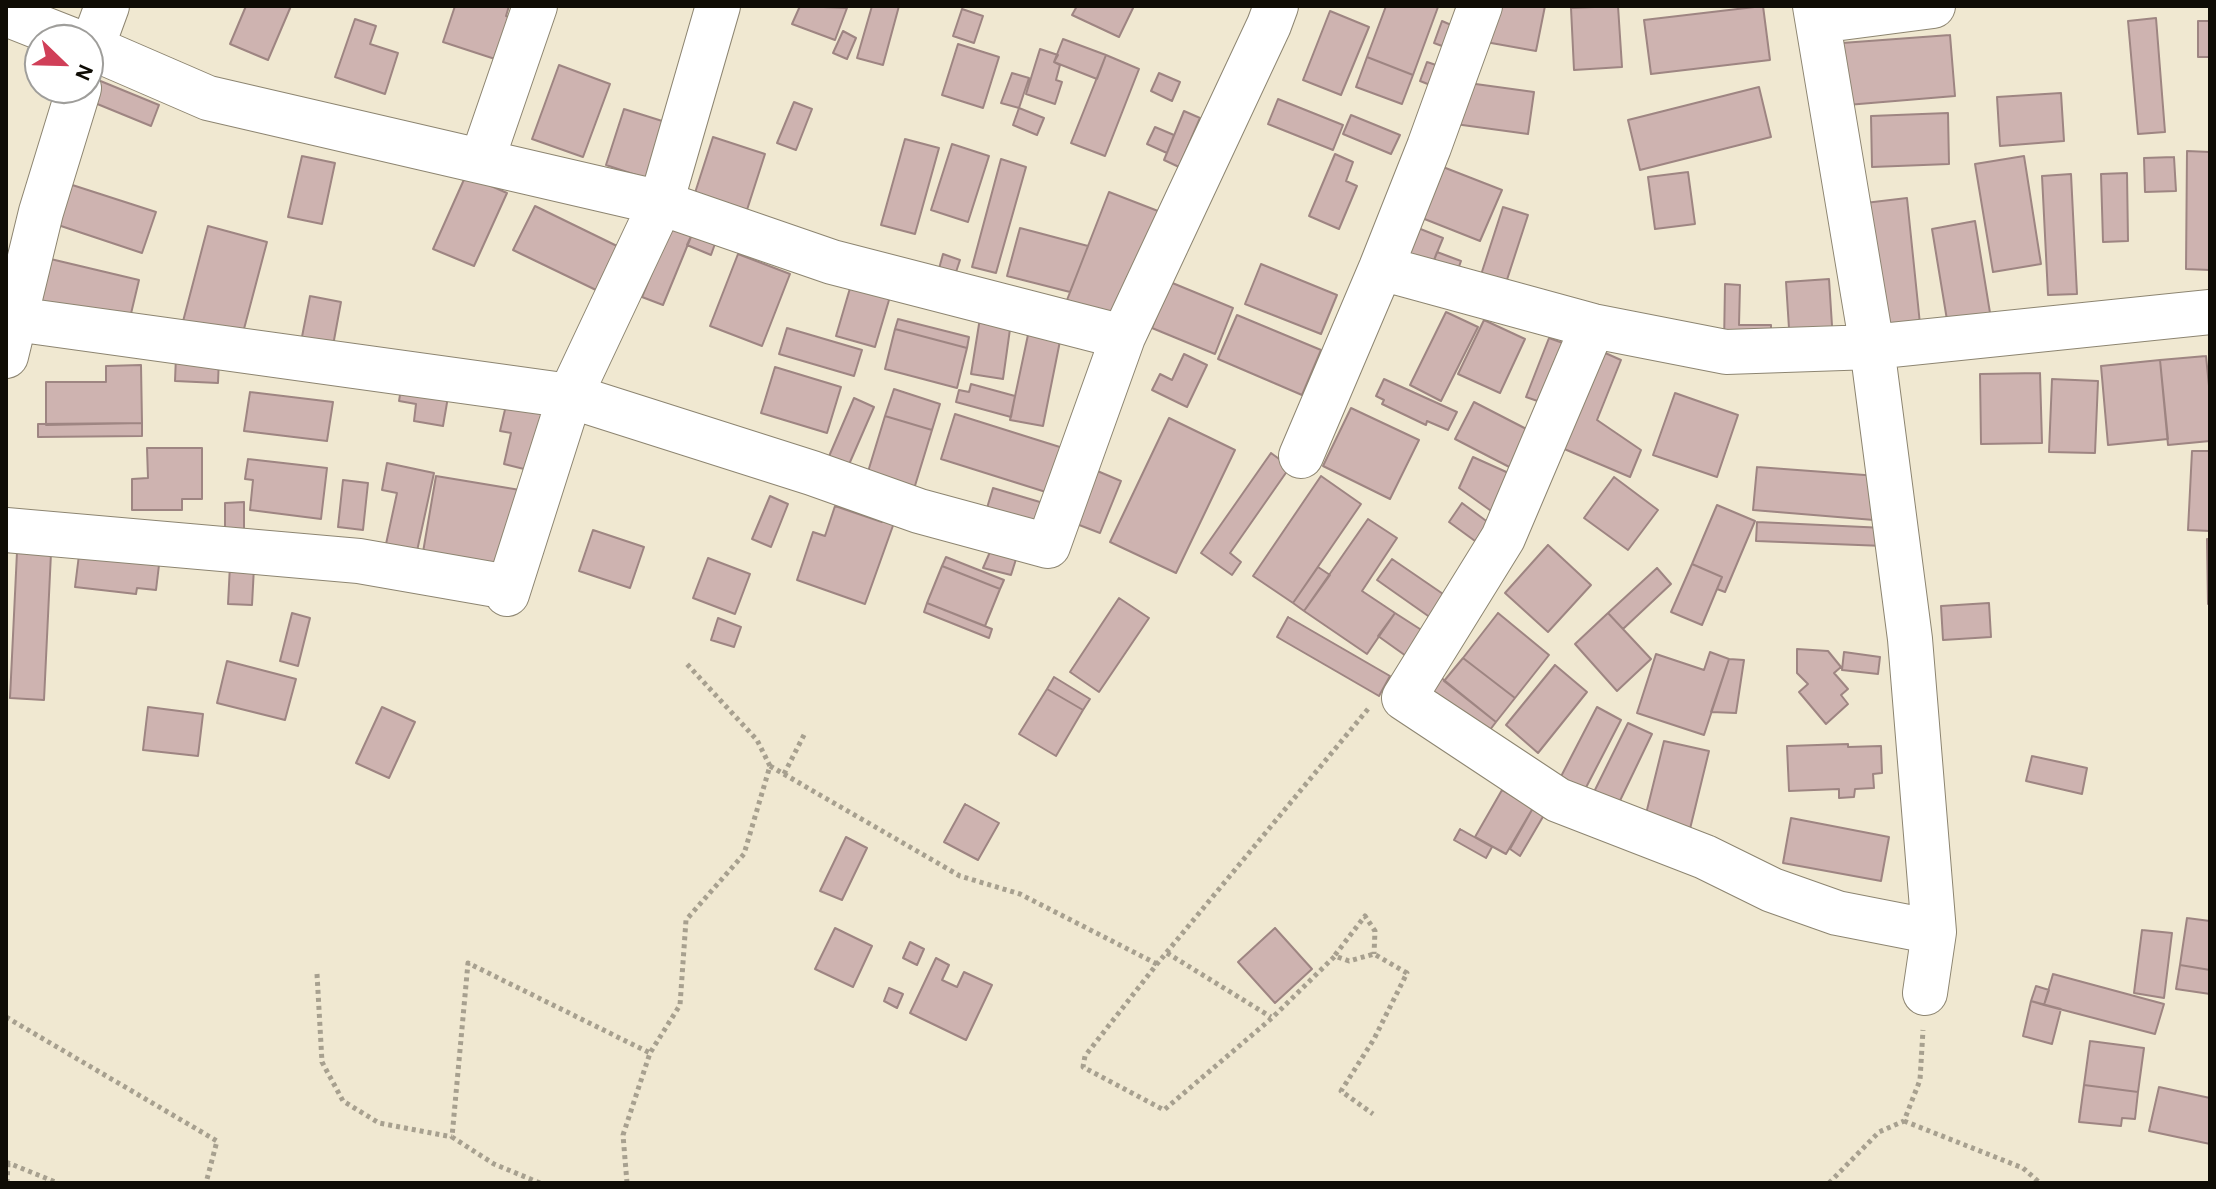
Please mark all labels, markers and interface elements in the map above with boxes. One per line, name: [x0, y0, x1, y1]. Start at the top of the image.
north arrow: [24, 24, 104, 104]
text: N: [71, 61, 97, 84]

